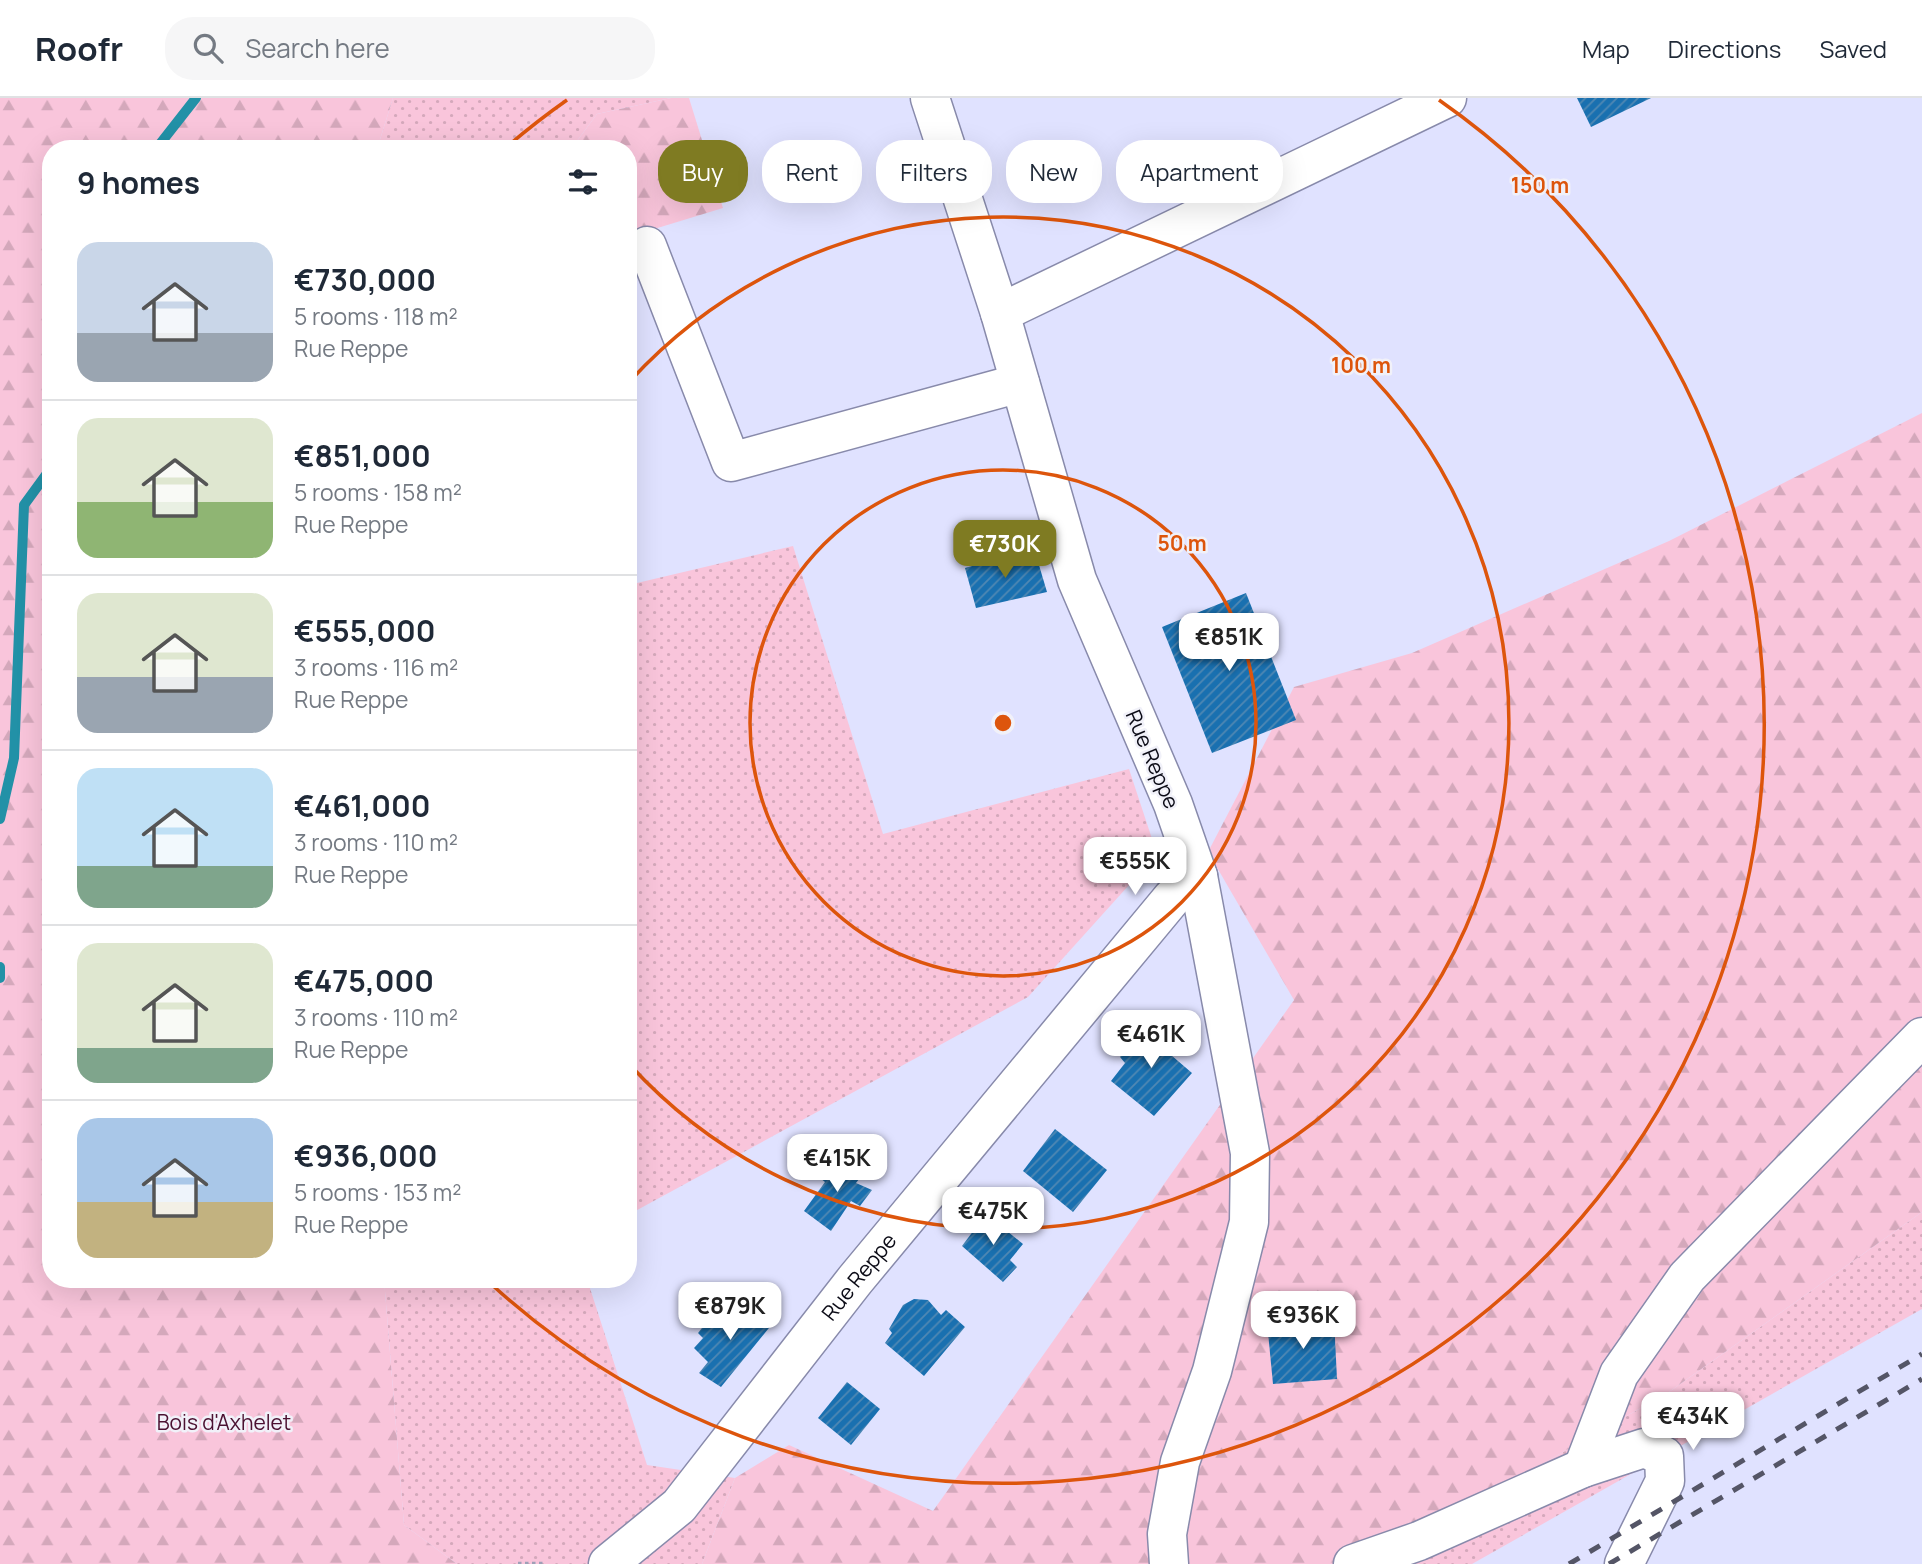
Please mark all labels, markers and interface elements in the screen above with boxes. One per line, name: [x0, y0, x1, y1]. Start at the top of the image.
search box: [165, 17, 655, 80]
text: Roofr: [35, 26, 123, 71]
icon: search: [189, 29, 227, 67]
text: Search here: [245, 30, 390, 66]
text: Map: [1582, 32, 1630, 65]
text: Directions: [1668, 32, 1781, 65]
text: Saved: [1819, 32, 1887, 65]
chip: Buy: [658, 140, 748, 203]
chip: Rent: [762, 140, 862, 203]
chip: Filters: [876, 140, 992, 203]
chip: New: [1006, 140, 1102, 203]
chip: Apartment: [1116, 140, 1283, 203]
text: 9 homes: [77, 162, 200, 203]
icon: filters: [564, 163, 602, 201]
text: 150 m: [1511, 171, 1569, 199]
text: €730,000: [294, 259, 436, 300]
icon: home: [133, 270, 217, 354]
text: 5 rooms · 118 m²: [294, 300, 458, 332]
text: Rue Reppe: [294, 332, 408, 364]
text: 100 m: [1331, 351, 1391, 379]
text: €851,000: [294, 435, 431, 476]
icon: home: [133, 446, 217, 530]
text: 5 rooms · 158 m²: [294, 476, 462, 508]
text: Rue Reppe: [294, 508, 408, 540]
pin: €730K: [956, 520, 1054, 580]
text: €730K: [969, 527, 1041, 559]
text: 50 m: [1157, 529, 1207, 557]
text: €555,000: [294, 610, 436, 651]
pin: €851K: [1180, 614, 1278, 673]
text: €851K: [1195, 620, 1263, 652]
icon: home: [133, 621, 217, 705]
text: 3 rooms · 116 m²: [294, 651, 458, 683]
text: Rue Reppe: [294, 683, 408, 715]
street label: Rue Reppe: [1120, 705, 1186, 813]
centre of rings: [991, 711, 1015, 735]
text: €461,000: [294, 785, 431, 826]
icon: home: [133, 796, 217, 880]
text: 3 rooms · 110 m²: [294, 826, 458, 858]
pin: €555K: [1086, 838, 1184, 897]
text: €555K: [1099, 844, 1171, 876]
text: Rue Reppe: [294, 858, 408, 890]
text: €475,000: [294, 960, 434, 1001]
icon: home: [133, 971, 217, 1055]
text: 3 rooms · 110 m²: [294, 1001, 458, 1033]
pin: €461K: [1102, 1010, 1200, 1070]
text: €461K: [1117, 1017, 1185, 1049]
text: Rue Reppe: [294, 1033, 408, 1065]
pin: €415K: [788, 1134, 886, 1194]
text: €936,000: [294, 1135, 438, 1176]
text: €415K: [803, 1141, 871, 1173]
icon: home: [133, 1146, 217, 1230]
text: 5 rooms · 153 m²: [294, 1176, 461, 1208]
pin: €475K: [944, 1188, 1042, 1247]
text: €475K: [958, 1194, 1028, 1226]
text: Rue Reppe: [294, 1208, 408, 1240]
street label: Rue Reppe: [815, 1227, 902, 1326]
pin: €879K: [681, 1282, 779, 1342]
text: €879K: [694, 1289, 766, 1321]
pin: €936K: [1254, 1292, 1352, 1351]
text: €936K: [1267, 1298, 1339, 1330]
pin: €434K: [1644, 1392, 1742, 1452]
text: €434K: [1657, 1399, 1729, 1431]
park label: Bois d'Axhelet: [157, 1408, 291, 1436]

